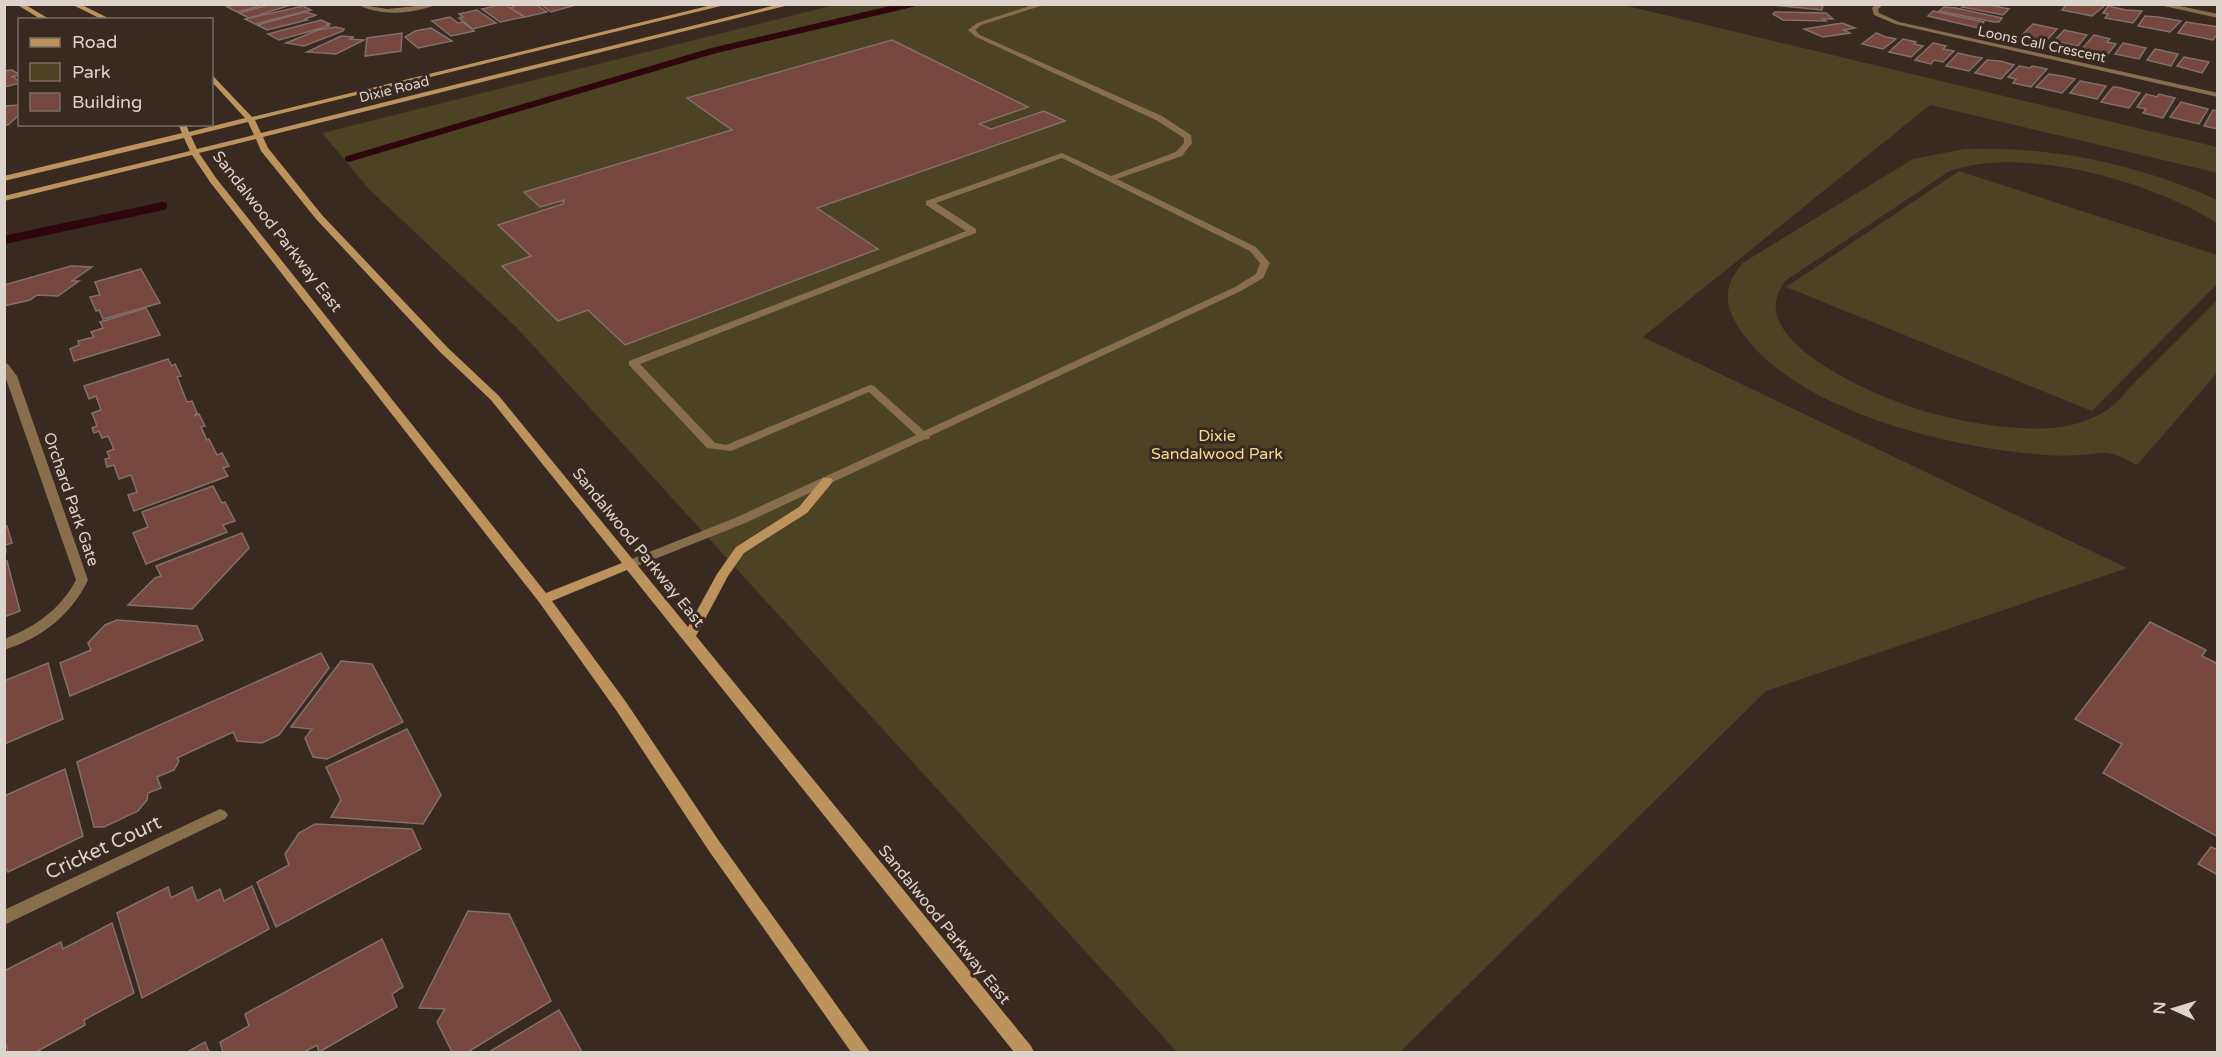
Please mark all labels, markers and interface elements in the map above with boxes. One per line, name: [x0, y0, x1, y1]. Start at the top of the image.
legend: [18, 18, 213, 126]
street label: Loons Call Crescent: [1976, 23, 2108, 67]
text: Road: [72, 31, 117, 53]
text: Park: [72, 61, 111, 83]
street label: Dixie Road: [357, 73, 431, 106]
text: Building: [72, 91, 142, 113]
street label: Sandalwood Parkway East: [208, 147, 346, 316]
park label: Dixie Sandalwood Park: [1151, 426, 1283, 464]
street label: Orchard Park Gate: [39, 430, 103, 569]
street label: Sandalwood Parkway East: [568, 464, 709, 631]
street label: Cricket Court: [42, 810, 166, 885]
street label: Sandalwood Parkway East: [874, 841, 1015, 1008]
north arrow: [2144, 979, 2204, 1039]
text: N: [2150, 1001, 2170, 1015]

